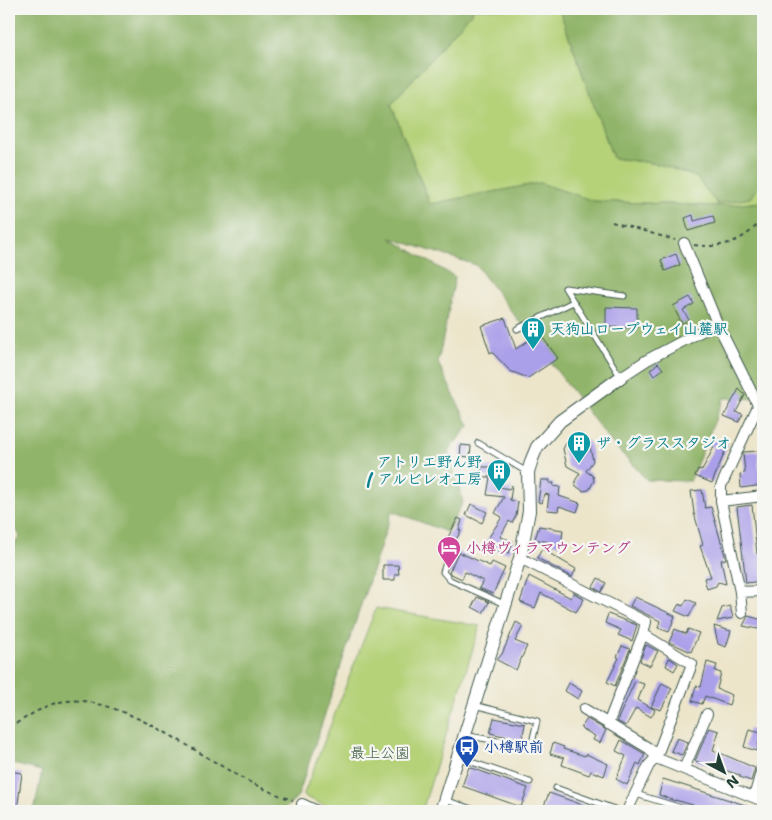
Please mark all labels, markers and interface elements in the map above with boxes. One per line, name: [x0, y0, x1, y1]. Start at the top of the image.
building icon: 天狗山ロープウェイ山麓駅: [520, 316, 546, 350]
place label: 天狗山ロープウェイ山麓駅: [550, 319, 728, 339]
building icon: ザ・グラススタジオ: [566, 430, 592, 464]
place label: ザ・グラススタジオ: [596, 433, 731, 453]
place label: アトリエ野ん野 / アルビレオ工房: [366, 452, 482, 489]
building icon: アトリエ野ん野 / アルビレオ工房: [486, 458, 512, 492]
hotel icon: 小樽ヴィラマウンテング: [436, 535, 462, 569]
place label: 小樽ヴィラマウンテング: [466, 538, 631, 558]
bus stop icon: 小樽駅前: [454, 734, 480, 768]
place label: 小樽駅前: [484, 737, 544, 757]
park label: 最上公園: [350, 743, 410, 763]
north arrow: [700, 748, 750, 798]
text: N: [722, 771, 743, 792]

